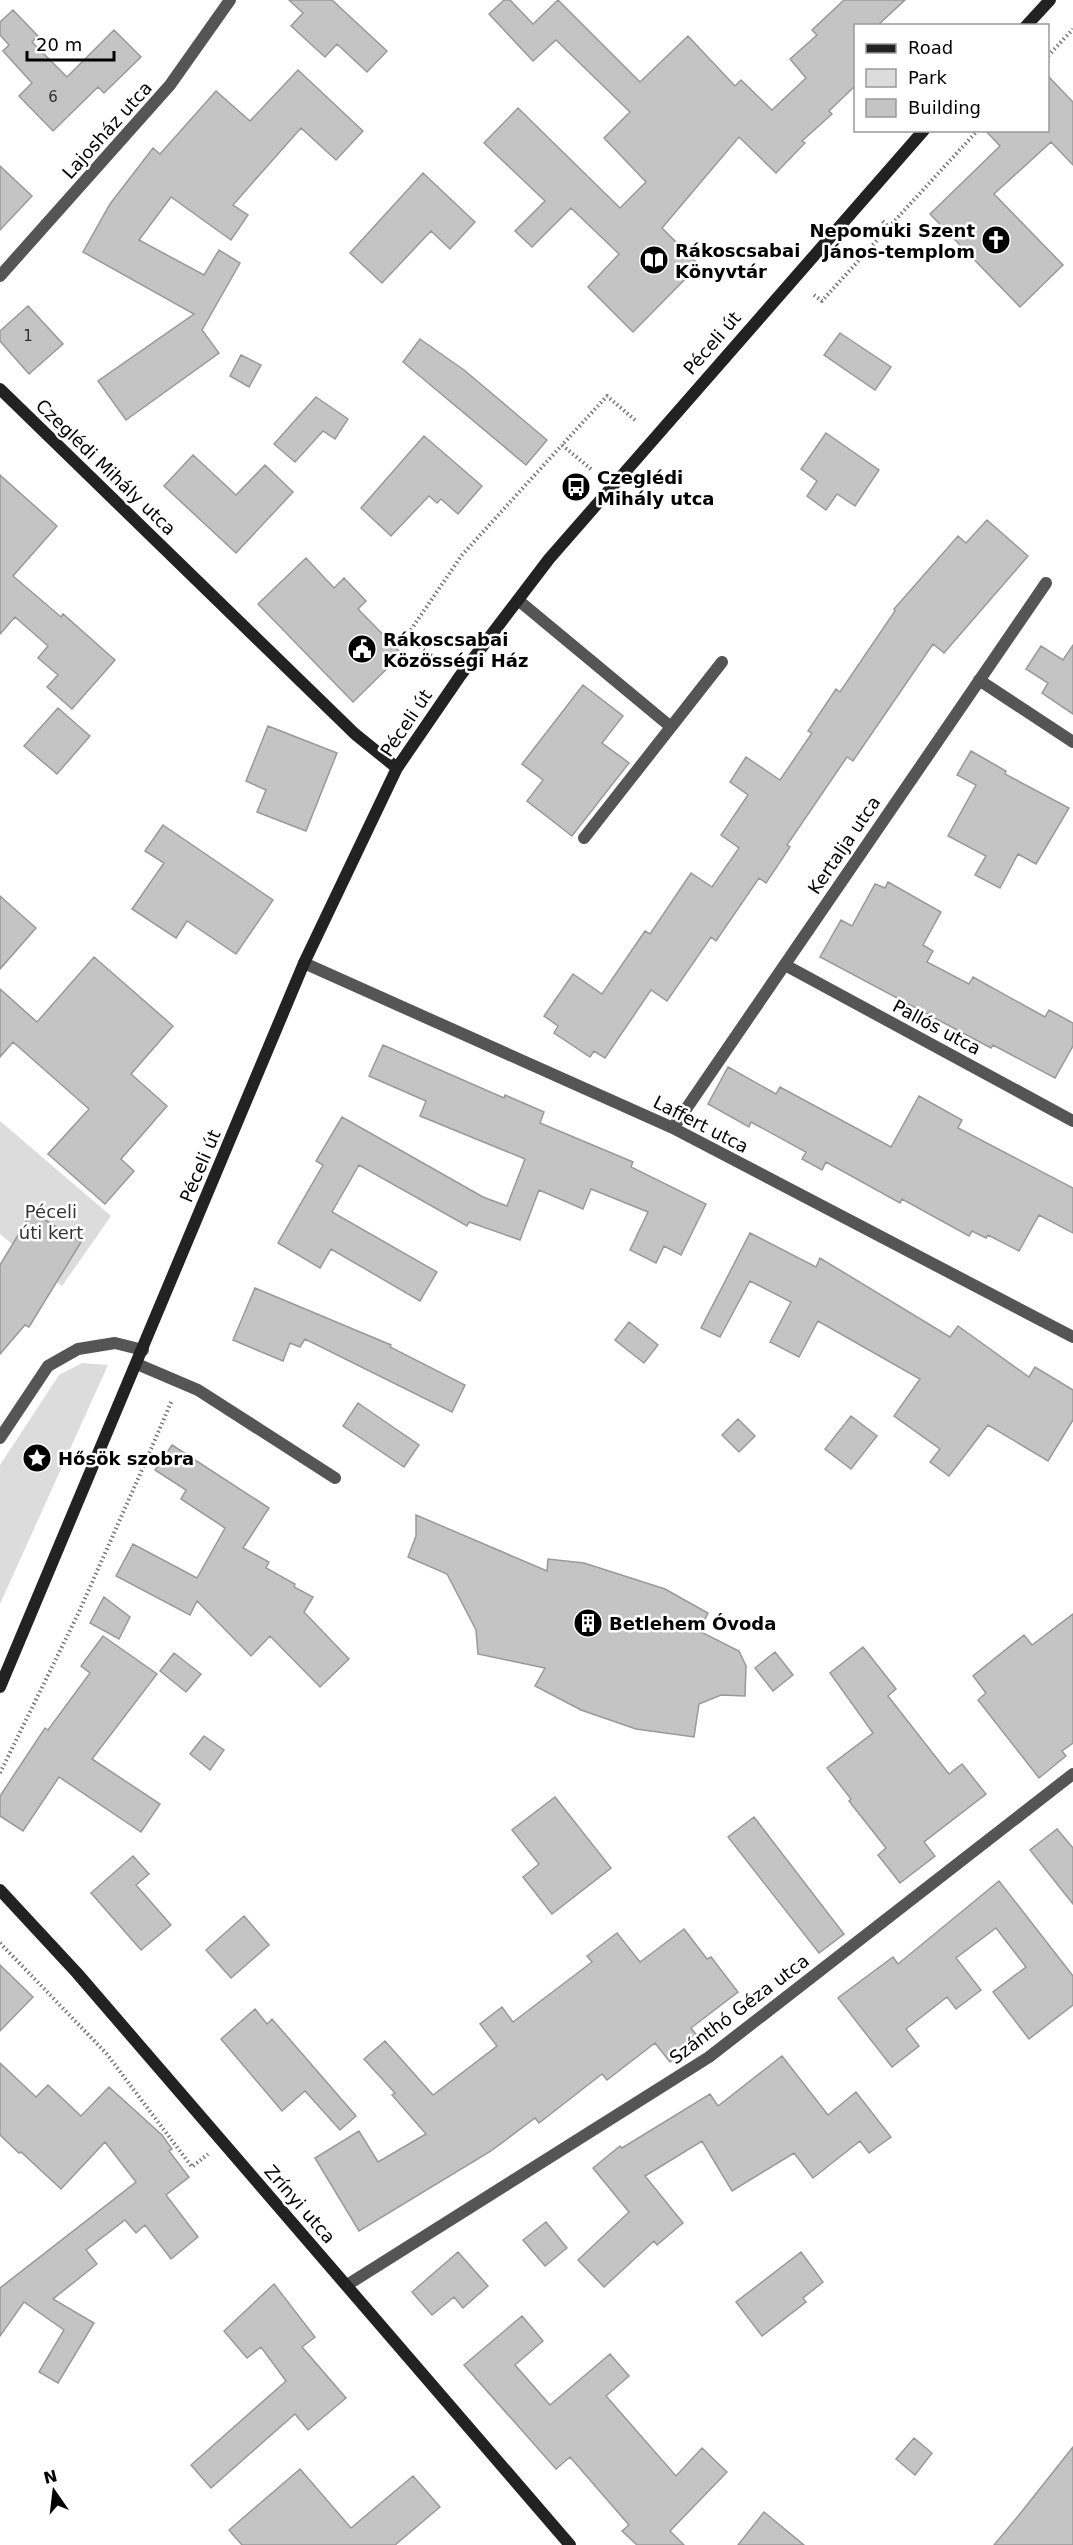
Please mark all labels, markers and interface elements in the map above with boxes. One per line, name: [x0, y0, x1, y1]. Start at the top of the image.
scale bar: [27, 24, 114, 62]
legend: [854, 24, 1049, 132]
text: 20 m: [36, 34, 82, 55]
text: Road: [908, 37, 953, 58]
text: Park: [908, 67, 947, 88]
street label: Lajosház utca: [58, 77, 156, 183]
house number: 6: [48, 88, 58, 106]
text: Building: [908, 97, 981, 118]
place label: Nepomuki Szent János-templom: [809, 220, 975, 262]
church icon: Nepomuki Szent János-templom: [980, 224, 1012, 256]
place label: Rákoscsabai Könyvtár: [675, 240, 800, 282]
library icon: Rákoscsabai Könyvtár: [638, 244, 670, 276]
street label: Péceli út: [679, 307, 745, 379]
house number: 1: [23, 327, 33, 345]
street label: Czeglédi Mihály utca: [32, 395, 180, 539]
place label: Czeglédi Mihály utca: [597, 467, 714, 509]
bus stop icon: Czeglédi Mihály utca: [560, 471, 592, 503]
place label: Rákoscsabai Közösségi Ház: [383, 629, 529, 671]
public building icon: Rákoscsabai Közösségi Ház: [346, 633, 378, 665]
street label: Péceli út: [376, 685, 436, 761]
street label: Kertalja utca: [804, 792, 884, 898]
street label: Pallós utca: [889, 995, 985, 1059]
street label: Laffert utca: [650, 1091, 752, 1157]
street label: Péceli út: [175, 1127, 225, 1205]
park label: Péceli úti kert: [19, 1201, 83, 1243]
place icon: Hősök szobra: [21, 1442, 53, 1474]
place label: Hősök szobra: [58, 1448, 194, 1469]
building icon: Betlehem Óvoda: [572, 1607, 604, 1639]
place label: Betlehem Óvoda: [609, 1613, 776, 1634]
street label: Szánthó Géza utca: [665, 1950, 813, 2068]
street label: Zrínyi utca: [260, 2161, 340, 2247]
north arrow: [24, 2461, 84, 2521]
text: N: [42, 2466, 59, 2488]

